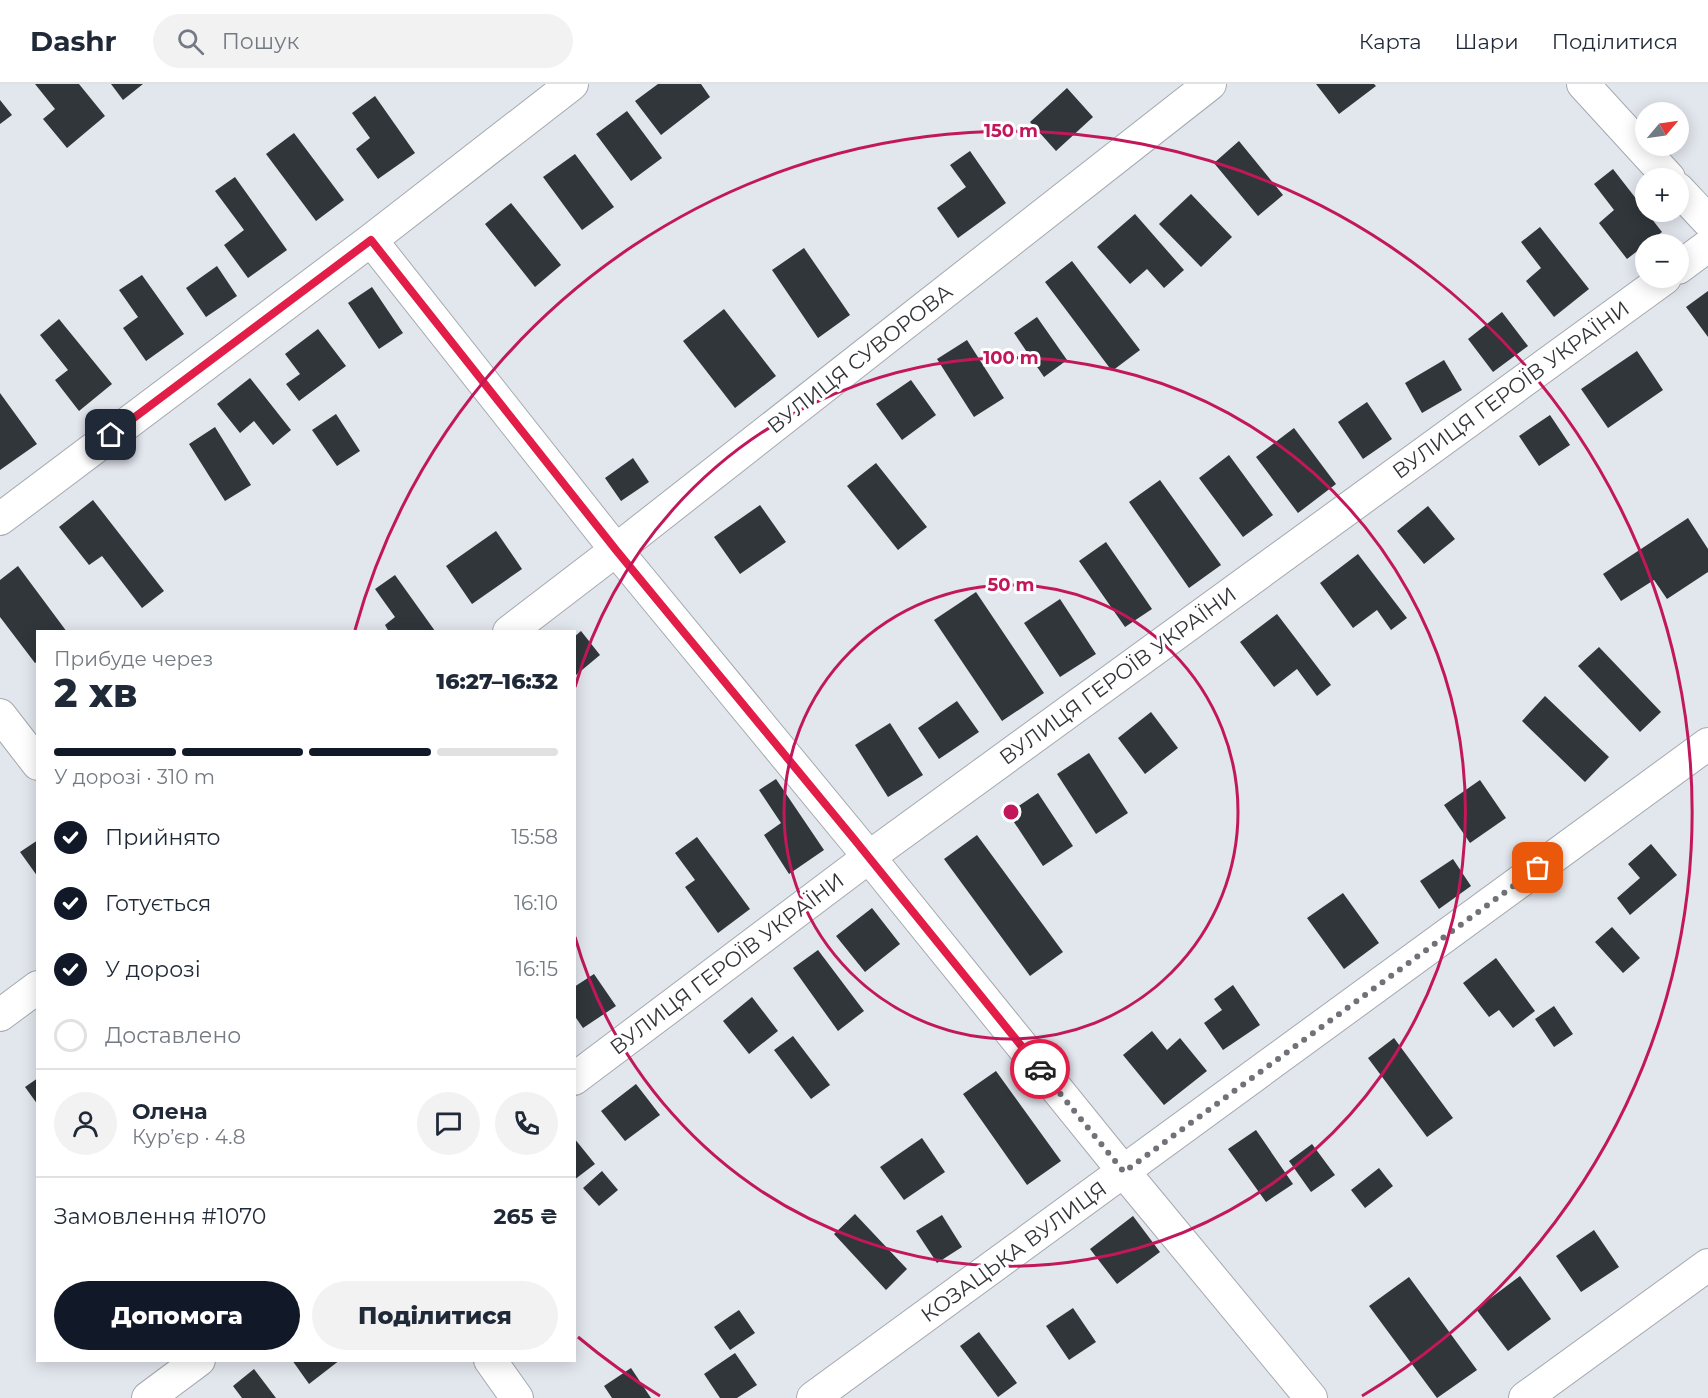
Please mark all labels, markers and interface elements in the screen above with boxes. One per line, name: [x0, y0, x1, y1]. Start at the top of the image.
search box: [153, 14, 573, 68]
text: Dashr: [30, 24, 117, 58]
icon: search: [174, 25, 207, 58]
text: Пошук: [222, 28, 299, 55]
text: Карта: [1359, 29, 1422, 54]
text: Шари: [1455, 29, 1519, 54]
text: Поділитися: [1552, 29, 1678, 54]
north arrow: [1635, 102, 1689, 156]
map controls: [1635, 102, 1689, 288]
text: 150 m: [984, 120, 1038, 142]
button: +: [1635, 168, 1689, 222]
button: −: [1635, 234, 1689, 288]
street label: ВУЛИЦЯ СУВОРОВА: [762, 278, 957, 439]
street label: ВУЛИЦЯ ГЕРОЇВ УКРАЇНИ: [1388, 295, 1634, 484]
text: 100 m: [983, 347, 1039, 369]
pin: [85, 409, 136, 460]
icon: home: [94, 418, 127, 451]
text: 50 m: [988, 574, 1034, 596]
street label: ВУЛИЦЯ ГЕРОЇВ УКРАЇНИ: [995, 581, 1241, 770]
text: Прибуде через: [54, 647, 213, 671]
text: 16:27–16:32: [436, 668, 558, 695]
text: 2 хв: [54, 669, 137, 717]
text: У дорозі · 310 m: [54, 765, 215, 789]
centre of rings: [1001, 802, 1021, 822]
icon: check: [54, 821, 87, 854]
text: Прийнято: [105, 824, 221, 851]
text: 15:58: [511, 825, 558, 849]
pin: [1512, 842, 1563, 893]
icon: bag: [1521, 851, 1554, 884]
street label: ВУЛИЦЯ ГЕРОЇВ УКРАЇНИ: [605, 867, 849, 1060]
icon: check: [54, 887, 87, 920]
text: Готується: [105, 890, 211, 917]
text: 16:10: [514, 891, 558, 915]
icon: check: [54, 953, 87, 986]
text: У дорозі: [105, 956, 201, 983]
text: 16:15: [516, 957, 558, 981]
text: Доставлено: [105, 1022, 241, 1049]
courier: [1010, 1039, 1070, 1099]
icon: car: [1024, 1053, 1057, 1086]
button: person: [54, 1092, 117, 1155]
button: chat: [417, 1092, 480, 1155]
button: phone: [495, 1092, 558, 1155]
text: Олена: [132, 1098, 207, 1125]
text: Кур’єр · 4.8: [132, 1125, 246, 1149]
street label: КОЗАЦЬКА ВУЛИЦЯ: [916, 1176, 1111, 1327]
text: Замовлення #1070: [54, 1203, 266, 1230]
text: 265 ₴: [494, 1203, 558, 1230]
button: Допомога: [54, 1281, 300, 1350]
button: Поділитися: [312, 1281, 558, 1350]

